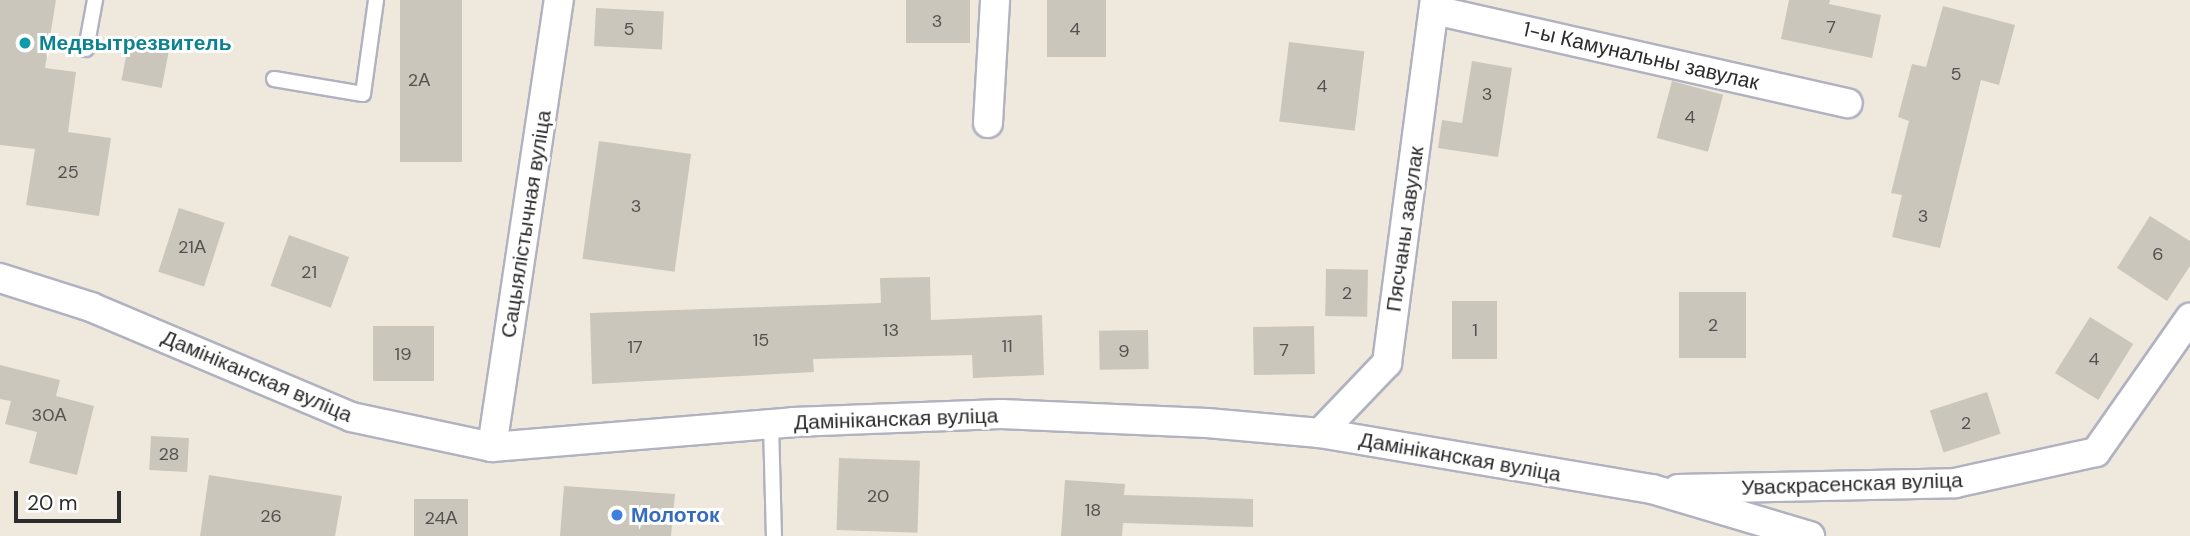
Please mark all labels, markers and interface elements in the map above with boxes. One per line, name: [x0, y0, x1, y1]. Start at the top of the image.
house number: 3: [932, 10, 942, 32]
house number: 7: [1826, 16, 1836, 38]
street label: 1-ы Камунальны завулак: [1520, 17, 1762, 95]
house number: 5: [624, 18, 634, 40]
house number: 4: [1070, 18, 1080, 40]
place label: Медвытрезвитель: [39, 30, 232, 56]
marker: Медвытрезвитель: [17, 35, 33, 51]
house number: 5: [1951, 63, 1961, 85]
house number: 2А: [408, 69, 430, 91]
house number: 4: [1317, 75, 1327, 97]
house number: 3: [1482, 83, 1492, 105]
house number: 4: [1685, 106, 1695, 128]
street label: Сацыялістычная вуліца: [496, 108, 556, 340]
street label: Пясчаны завулак: [1381, 145, 1429, 313]
house number: 25: [57, 161, 79, 183]
house number: 3: [631, 195, 641, 217]
house number: 3: [1918, 205, 1928, 227]
house number: 21А: [178, 236, 206, 258]
house number: 6: [2152, 243, 2164, 265]
house number: 21: [301, 261, 317, 283]
house number: 2: [1342, 282, 1352, 304]
house number: 2: [1708, 314, 1718, 336]
house number: 13: [883, 319, 899, 341]
house number: 1: [1472, 319, 1478, 341]
street label: Дамініканская вуліца: [158, 324, 356, 428]
house number: 15: [753, 329, 769, 351]
house number: 11: [1001, 335, 1013, 357]
house number: 17: [627, 336, 643, 358]
house number: 7: [1279, 339, 1289, 361]
house number: 9: [1118, 340, 1130, 362]
house number: 19: [395, 343, 411, 365]
house number: 4: [2089, 348, 2099, 370]
street label: Дамініканская вуліца: [793, 403, 999, 435]
house number: 30А: [32, 404, 66, 426]
house number: 2: [1961, 412, 1971, 434]
street label: Дамініканская вуліца: [1357, 427, 1563, 487]
house number: 28: [158, 443, 180, 465]
street label: Уваскрасенская вуліца: [1741, 468, 1963, 500]
scale bar: [18, 476, 124, 520]
house number: 20: [867, 485, 889, 507]
text: 20 m: [27, 489, 78, 517]
house number: 18: [1085, 499, 1101, 521]
place label: Молоток: [631, 502, 720, 528]
house number: 26: [260, 505, 282, 527]
house number: 24А: [425, 507, 457, 529]
marker: Молоток: [609, 507, 625, 523]

